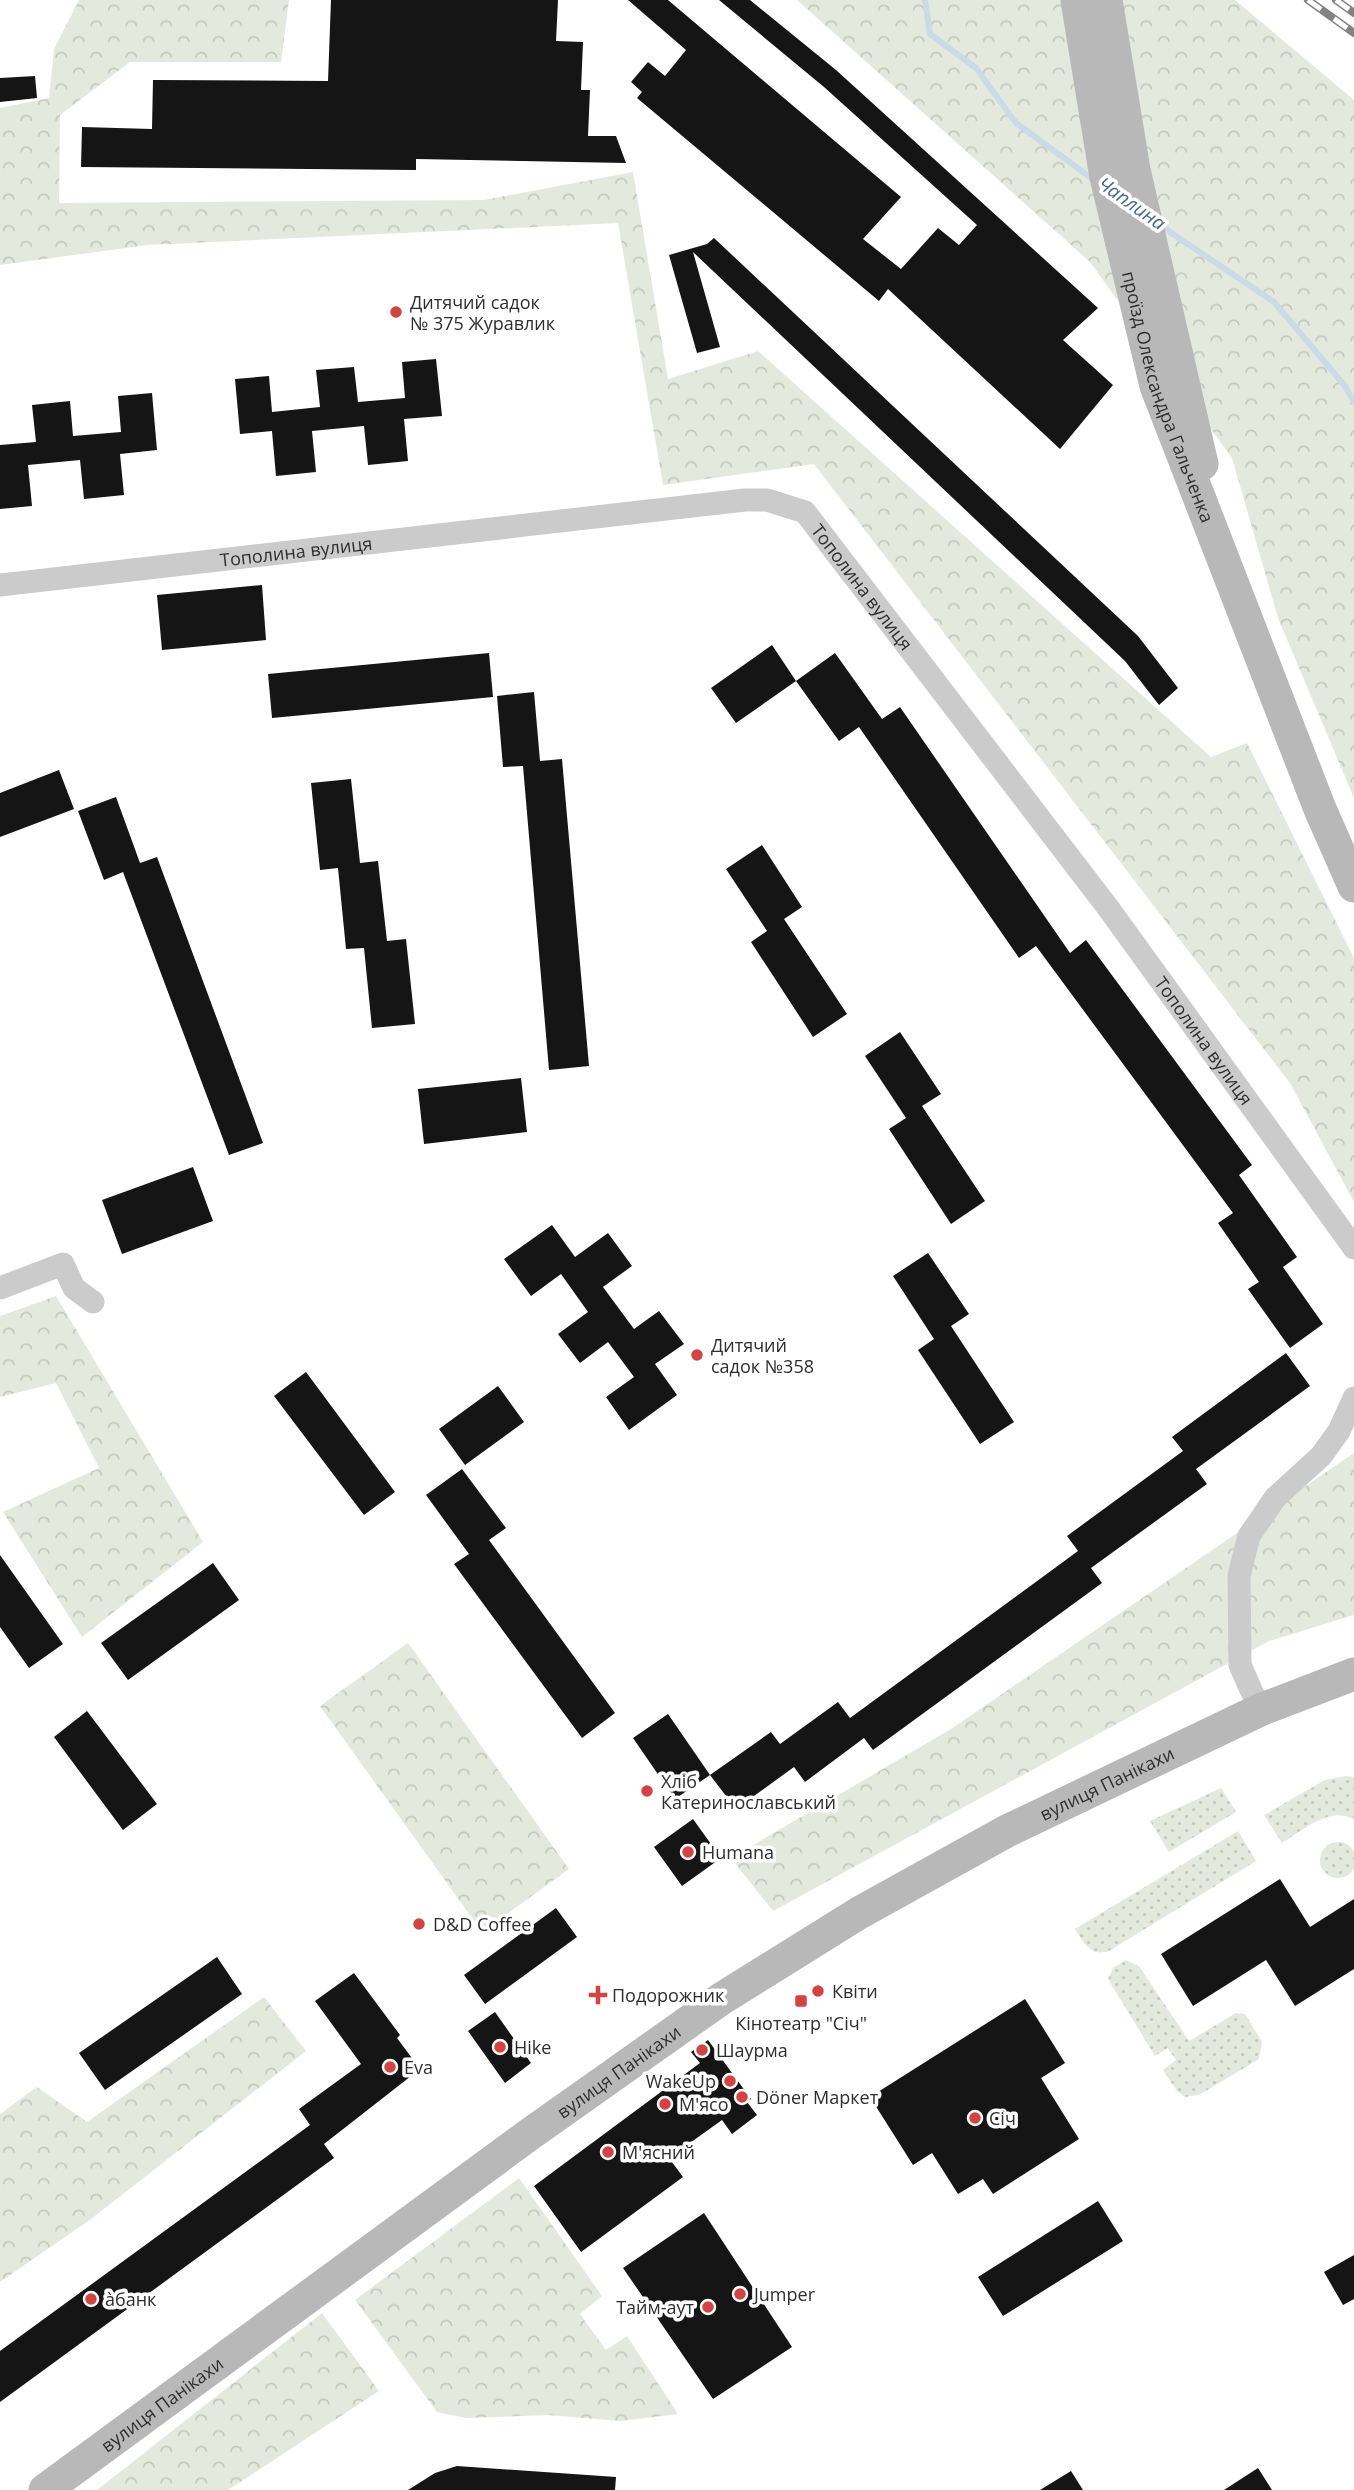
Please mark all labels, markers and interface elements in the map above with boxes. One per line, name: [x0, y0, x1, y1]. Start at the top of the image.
water label: Чаплина: [1093, 170, 1171, 236]
street label: проїзд Олександра Гальченка: [1117, 269, 1220, 526]
place label: Дитячий садок № 375 Журавлик: [410, 290, 556, 335]
marker: Дитячий садок № 375 Журавлик: [388, 304, 404, 320]
street label: Тополина вулиця: [806, 519, 918, 655]
street label: Тополина вулиця: [219, 531, 373, 572]
street label: Тополина вулиця: [1150, 972, 1259, 1110]
place label: Дитячий садок №358: [711, 1333, 814, 1378]
marker: Дитячий садок №358: [689, 1347, 705, 1363]
street label: вулиця Панікахи: [1036, 1741, 1178, 1826]
place label: Хліб Катеринославський: [661, 1769, 836, 1814]
marker: Хліб Катеринославський: [639, 1783, 655, 1799]
place label: Humana: [702, 1840, 774, 1864]
marker: Humana: [680, 1844, 696, 1860]
place label: D&D Coffee: [433, 1912, 531, 1936]
marker: D&D Coffee: [411, 1916, 427, 1932]
place label: Квіти: [832, 1979, 878, 2003]
place label: Подорожник: [612, 1983, 725, 2007]
marker: Квіти: [810, 1983, 826, 1999]
marker: Подорожник: [590, 1987, 606, 2003]
marker: Кінотеатр "Січ": [793, 1993, 809, 2009]
place label: Кінотеатр "Січ": [735, 2011, 867, 2035]
street label: вулиця Панікахи: [552, 2019, 685, 2123]
place label: Hike: [514, 2035, 551, 2059]
place label: Шаурма: [716, 2038, 788, 2062]
marker: Hike: [492, 2039, 508, 2055]
marker: Шаурма: [694, 2042, 710, 2058]
place label: Eva: [404, 2055, 433, 2079]
marker: Eva: [382, 2059, 398, 2075]
place label: WakeUp: [646, 2069, 716, 2093]
marker: WakeUp: [722, 2073, 738, 2089]
place label: Döner Маркет: [756, 2085, 879, 2109]
marker: Döner Маркет: [734, 2089, 750, 2105]
place label: М'ясо: [679, 2092, 729, 2116]
marker: М'ясо: [657, 2096, 673, 2112]
place label: Січ: [989, 2106, 1016, 2130]
marker: Січ: [967, 2110, 983, 2126]
place label: М'ясний: [622, 2140, 695, 2164]
marker: М'ясний: [600, 2144, 616, 2160]
place label: Jumper: [752, 2282, 816, 2306]
marker: Jumper: [732, 2286, 748, 2302]
place label: а̀банк: [105, 2287, 157, 2311]
marker: а̀банк: [83, 2291, 99, 2307]
place label: Тайм-аут: [616, 2295, 695, 2319]
marker: Тайм-аут: [700, 2299, 716, 2315]
street label: вулиця Панікахи: [96, 2351, 228, 2457]

